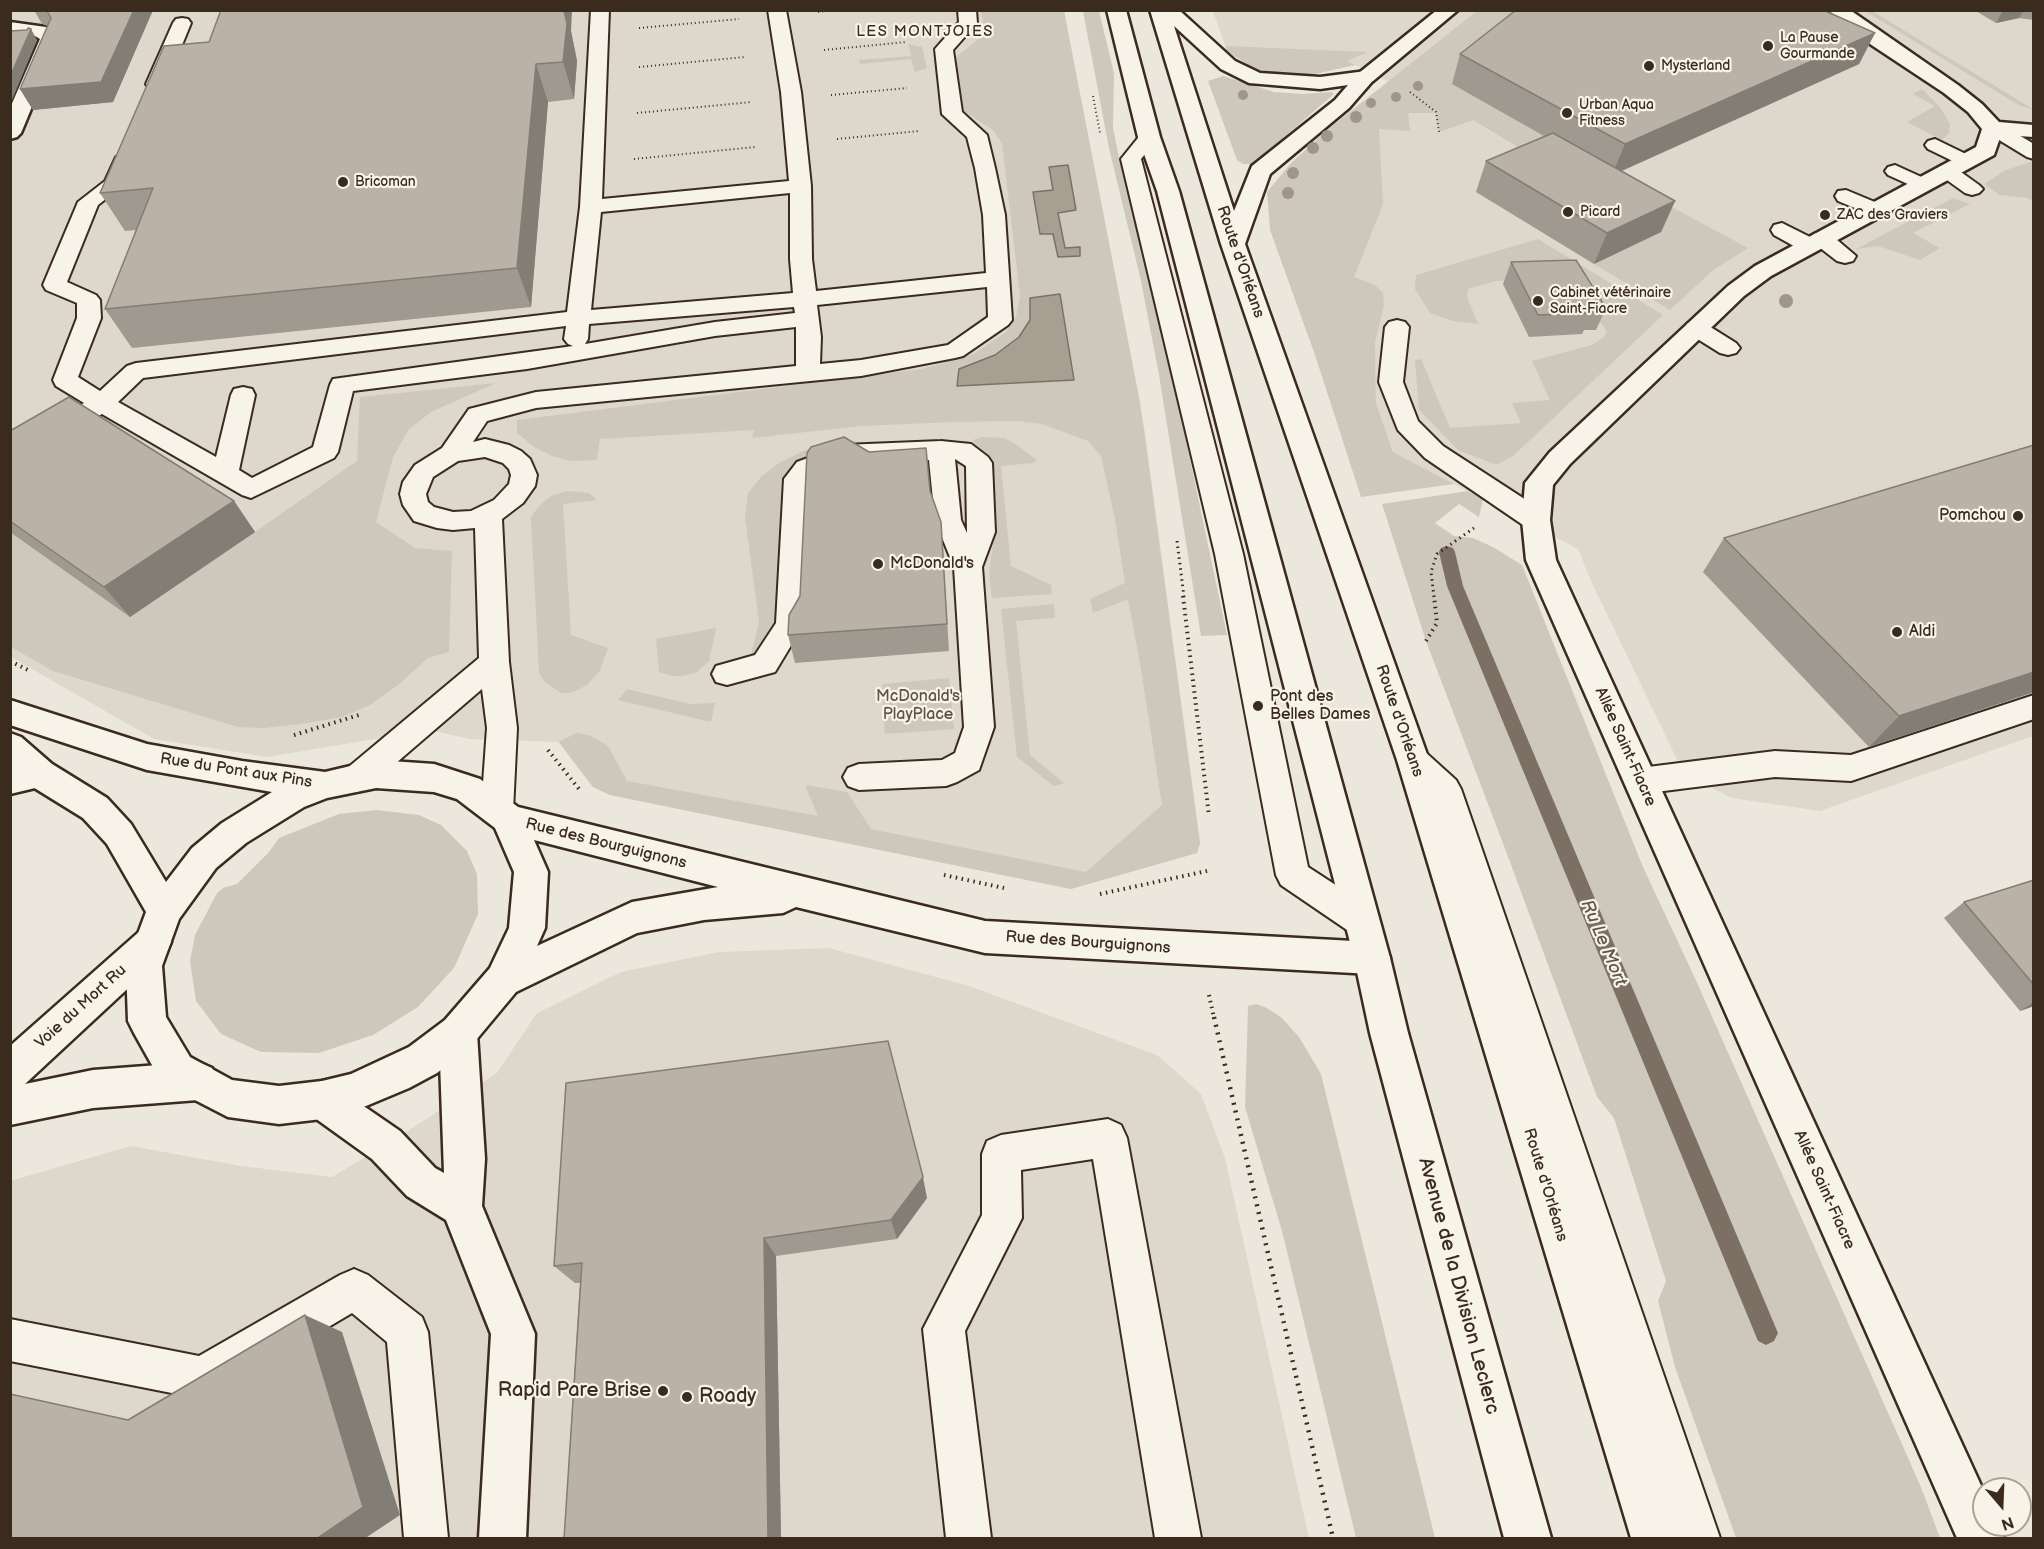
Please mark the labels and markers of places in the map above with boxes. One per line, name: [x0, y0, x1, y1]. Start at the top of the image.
place label: La Pause Gourmande: [1780, 30, 1855, 62]
marker: La Pause Gourmande: [1761, 39, 1775, 53]
place label: Mysterland: [1661, 58, 1730, 74]
marker: Mysterland: [1642, 59, 1656, 73]
place label: Urban Aqua Fitness: [1579, 97, 1654, 130]
marker: Urban Aqua Fitness: [1560, 106, 1574, 120]
place label: Bricoman: [355, 174, 416, 190]
marker: Bricoman: [336, 175, 350, 189]
place label: Picard: [1580, 204, 1620, 220]
marker: Picard: [1561, 205, 1575, 219]
place label: ZAC des Graviers: [1837, 207, 1948, 223]
marker: ZAC des Graviers: [1818, 208, 1832, 222]
place label: Cabinet vétérinaire Saint-Fiacre: [1550, 285, 1671, 318]
marker: Cabinet vétérinaire Saint-Fiacre: [1531, 294, 1545, 308]
place label: Pomchou: [1939, 506, 2006, 526]
marker: Pomchou: [2011, 509, 2025, 523]
place label: McDonald's: [890, 554, 974, 574]
marker: McDonald's: [871, 557, 885, 571]
place label: Aldi: [1909, 622, 1935, 642]
marker: Aldi: [1890, 625, 1904, 639]
place label: Pont des Belles Dames: [1270, 687, 1370, 725]
marker: Pont des Belles Dames: [1251, 699, 1265, 713]
place label: Rapid Pare Brise: [498, 1379, 651, 1403]
marker: Rapid Pare Brise: [656, 1384, 670, 1398]
place label: Roady: [699, 1385, 756, 1409]
marker: Roady: [680, 1390, 694, 1404]

